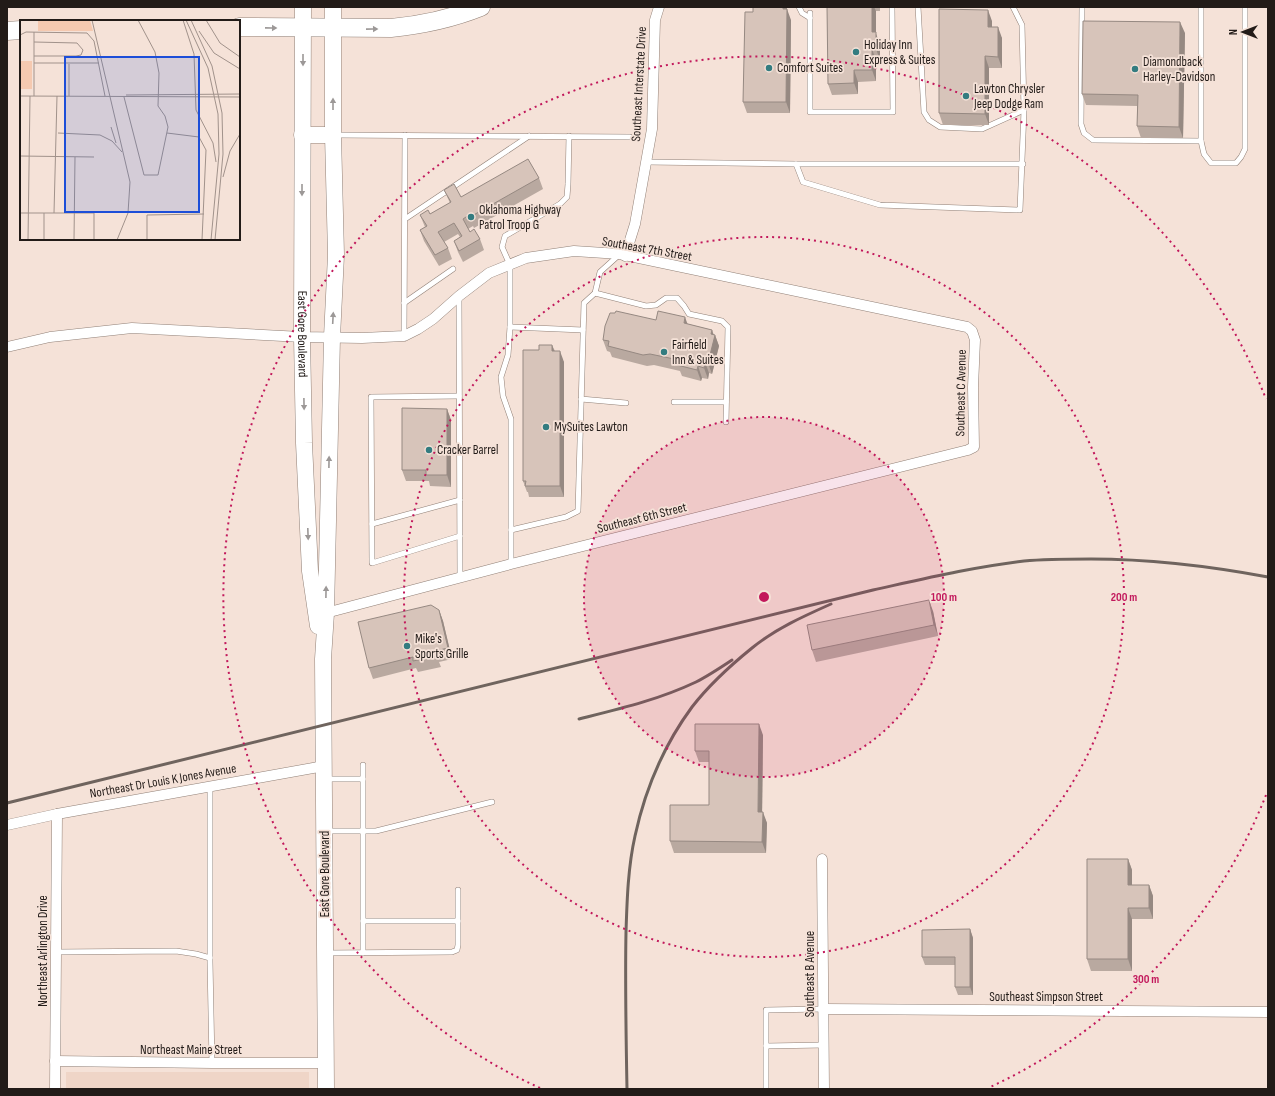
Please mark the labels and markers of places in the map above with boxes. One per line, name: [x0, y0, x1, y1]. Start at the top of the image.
place label: Holiday Inn Express & Suites: [864, 37, 936, 68]
marker: Holiday Inn Express & Suites: [851, 47, 861, 57]
place label: Diamondback Harley-Davidson: [1143, 54, 1215, 85]
place label: Comfort Suites: [777, 60, 843, 76]
marker: Comfort Suites: [764, 63, 774, 73]
marker: Diamondback Harley-Davidson: [1130, 64, 1140, 74]
place label: Lawton Chrysler Jeep Dodge Ram: [973, 81, 1045, 112]
marker: Lawton Chrysler Jeep Dodge Ram: [961, 91, 971, 101]
place label: Oklahoma Highway Patrol Troop G: [479, 202, 561, 233]
marker: Oklahoma Highway Patrol Troop G: [466, 212, 476, 222]
place label: Fairfield Inn & Suites: [672, 337, 724, 368]
marker: Fairfield Inn & Suites: [659, 347, 669, 357]
place label: MySuites Lawton: [554, 419, 628, 435]
marker: MySuites Lawton: [541, 422, 551, 432]
place label: Cracker Barrel: [437, 442, 499, 458]
marker: Cracker Barrel: [424, 445, 434, 455]
centre of rings: [757, 590, 771, 604]
place label: Mike's Sports Grille: [415, 631, 469, 662]
marker: Mike's Sports Grille: [402, 641, 412, 651]

